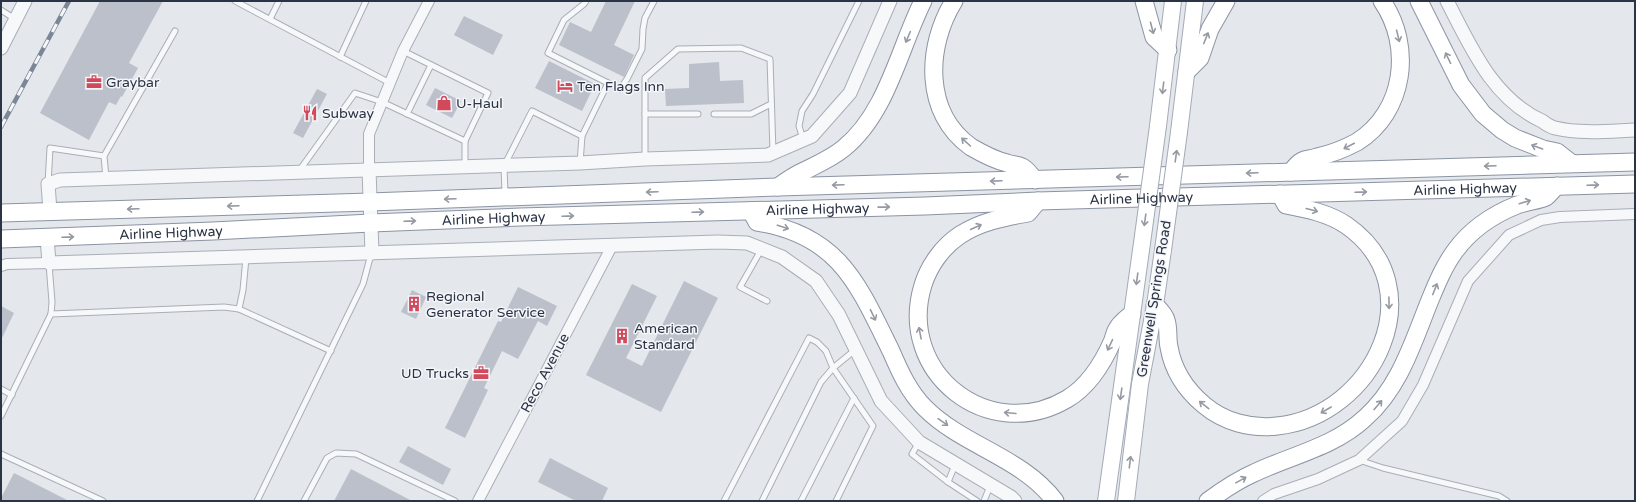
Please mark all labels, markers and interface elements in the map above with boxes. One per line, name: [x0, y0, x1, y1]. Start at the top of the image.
one-way arrow: [1148, 21, 1156, 34]
one-way arrow: [1394, 29, 1402, 42]
one-way arrow: [903, 30, 911, 42]
one-way arrow: [1203, 33, 1211, 45]
one-way arrow: [1444, 52, 1451, 64]
office icon: Graybar: [85, 73, 103, 91]
place label: Graybar: [106, 74, 160, 91]
hotel icon: Ten Flags Inn: [556, 77, 574, 95]
place label: Ten Flags Inn: [577, 78, 665, 95]
one-way arrow: [1159, 81, 1167, 94]
shop icon: U-Haul: [435, 94, 453, 112]
place label: U-Haul: [456, 95, 503, 112]
restaurant icon: Subway: [301, 104, 319, 122]
place label: Subway: [322, 105, 375, 122]
one-way arrow: [960, 137, 971, 146]
one-way arrow: [1531, 142, 1543, 150]
one-way arrow: [1343, 143, 1355, 150]
one-way arrow: [1172, 150, 1180, 163]
one-way arrow: [1484, 163, 1497, 170]
one-way arrow: [1246, 169, 1259, 177]
one-way arrow: [1116, 174, 1129, 181]
one-way arrow: [990, 177, 1003, 185]
street label: Airline Highway: [1413, 179, 1518, 199]
one-way arrow: [1586, 181, 1599, 189]
one-way arrow: [832, 182, 845, 189]
one-way arrow: [646, 188, 659, 195]
street label: Airline Highway: [1089, 188, 1194, 208]
one-way arrow: [1354, 188, 1367, 196]
one-way arrow: [444, 195, 457, 203]
one-way arrow: [1518, 198, 1531, 205]
street label: Airline Highway: [765, 199, 870, 219]
one-way arrow: [227, 202, 240, 210]
one-way arrow: [877, 203, 890, 211]
one-way arrow: [127, 205, 140, 213]
one-way arrow: [1305, 207, 1318, 214]
street label: Airline Highway: [441, 208, 546, 229]
one-way arrow: [691, 208, 704, 216]
one-way arrow: [561, 212, 574, 219]
one-way arrow: [1141, 213, 1149, 226]
one-way arrow: [403, 217, 416, 225]
street label: Greenwell Springs Road: [1133, 219, 1175, 379]
street label: Airline Highway: [119, 222, 224, 243]
one-way arrow: [970, 223, 982, 230]
one-way arrow: [776, 224, 788, 232]
one-way arrow: [61, 233, 74, 240]
one-way arrow: [1133, 272, 1141, 285]
one-way arrow: [1431, 284, 1439, 296]
place label: Regional Generator Service: [426, 288, 545, 321]
building icon: Regional Generator Service: [405, 295, 423, 313]
one-way arrow: [1385, 296, 1393, 309]
one-way arrow: [870, 308, 877, 320]
place label: American Standard: [634, 320, 698, 353]
building icon: American Standard: [613, 327, 631, 345]
one-way arrow: [916, 327, 924, 340]
street label: Reco Avenue: [517, 330, 573, 416]
one-way arrow: [1106, 339, 1113, 351]
office icon: UD Trucks: [472, 364, 490, 382]
place label: UD Trucks: [401, 365, 469, 382]
one-way arrow: [1117, 387, 1125, 400]
one-way arrow: [1373, 400, 1382, 410]
one-way arrow: [1199, 401, 1210, 410]
one-way arrow: [1320, 407, 1332, 414]
one-way arrow: [1004, 410, 1017, 417]
one-way arrow: [937, 418, 948, 426]
one-way arrow: [1126, 456, 1134, 469]
one-way arrow: [1234, 475, 1246, 483]

